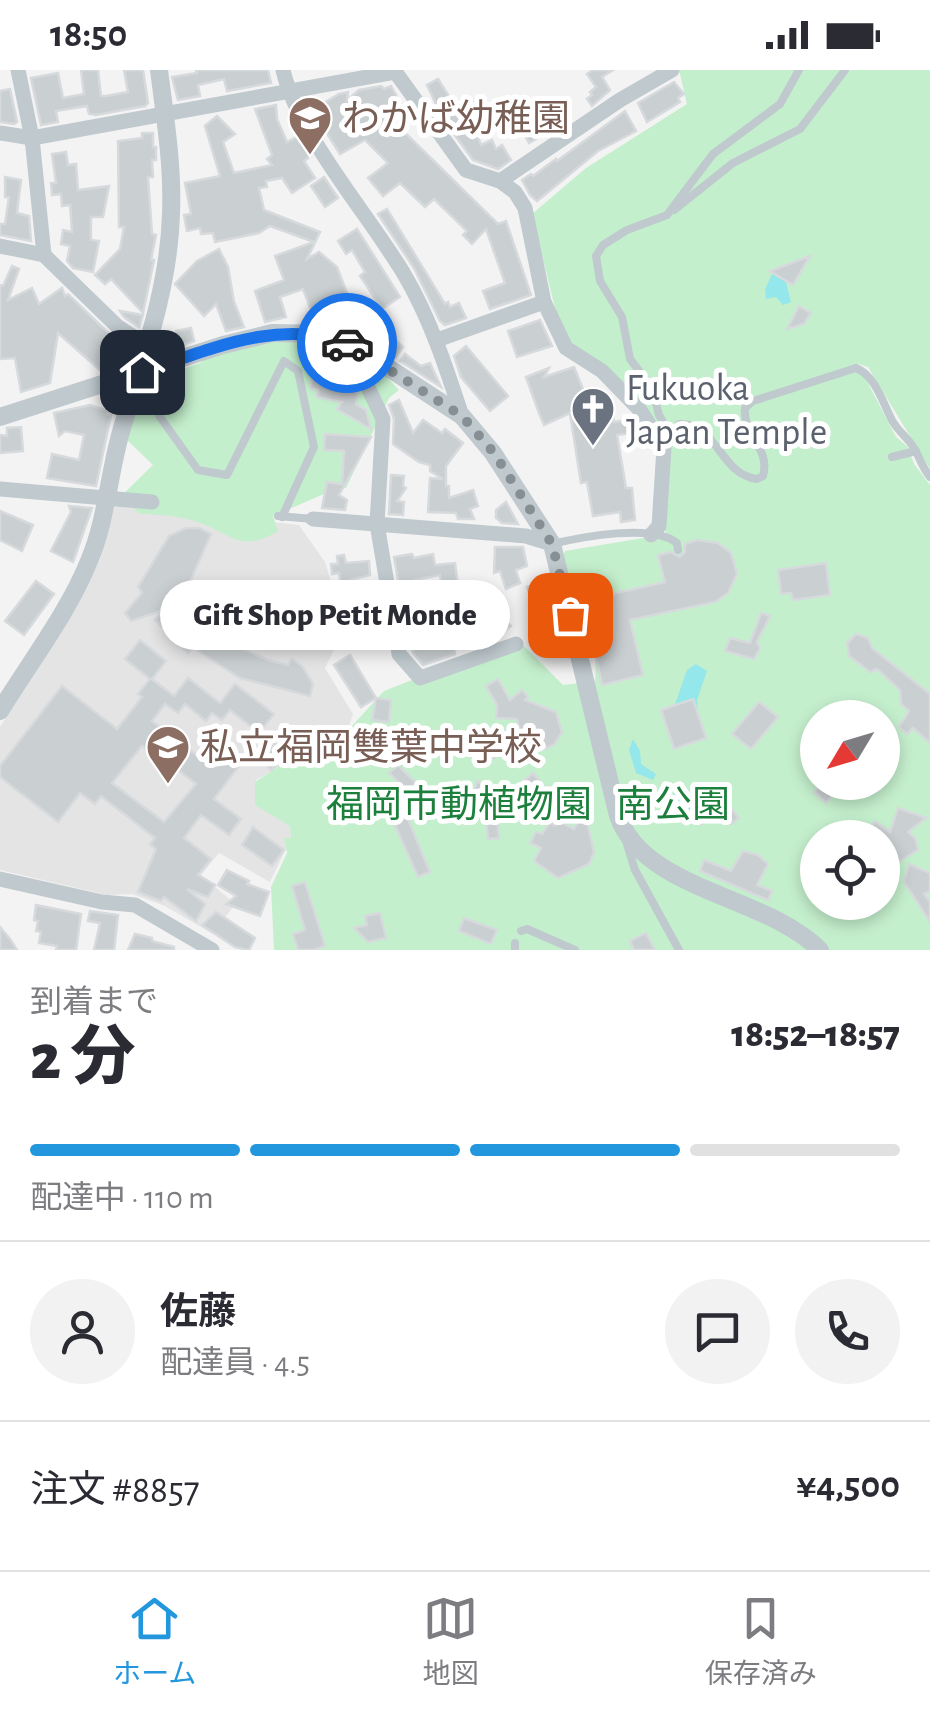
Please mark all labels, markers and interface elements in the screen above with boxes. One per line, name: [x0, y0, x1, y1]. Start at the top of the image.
text: 18:50: [50, 16, 127, 54]
school or university icon: わかば幼稚園: [287, 95, 333, 156]
place label: わかば幼稚園: [342, 99, 570, 139]
courier: [297, 293, 397, 393]
icon: car: [320, 316, 375, 371]
pin: [100, 330, 185, 415]
icon: home: [115, 345, 170, 400]
place label: Fukuoka Japan Temple: [626, 370, 827, 452]
church icon: Fukuoka Japan Temple: [570, 386, 616, 447]
pin: [528, 573, 613, 658]
callout: Gift Shop Petit Monde: [160, 580, 510, 650]
icon: bag: [543, 588, 598, 643]
text: Gift Shop Petit Monde: [193, 599, 477, 631]
north arrow: [800, 700, 900, 800]
map controls: [800, 700, 900, 920]
school or university icon: 私立福岡雙葉中学校: [145, 724, 191, 785]
place label: 私立福岡雙葉中学校: [200, 727, 542, 768]
park label: 福岡市動植物園: [326, 784, 592, 825]
park label: 南公園: [616, 785, 730, 825]
button: locate: [800, 820, 900, 920]
text: 到着まで: [30, 986, 158, 1018]
text: 18:52–18:57: [731, 1016, 900, 1054]
text: 2 分: [30, 1026, 136, 1091]
text: 配達中 · 110 m: [30, 1182, 214, 1214]
button: person: [30, 1279, 135, 1384]
button: chat: [665, 1279, 770, 1384]
button: phone: [795, 1279, 900, 1384]
text: 佐藤: [160, 1294, 236, 1332]
text: 配達員 · 4.5: [160, 1347, 310, 1379]
text: ¥4,500: [796, 1467, 900, 1505]
text: 注文 #8857: [30, 1472, 200, 1510]
tab: ホーム: [113, 1591, 196, 1692]
tab: 地図: [423, 1591, 479, 1692]
tab: 保存済み: [705, 1591, 817, 1692]

